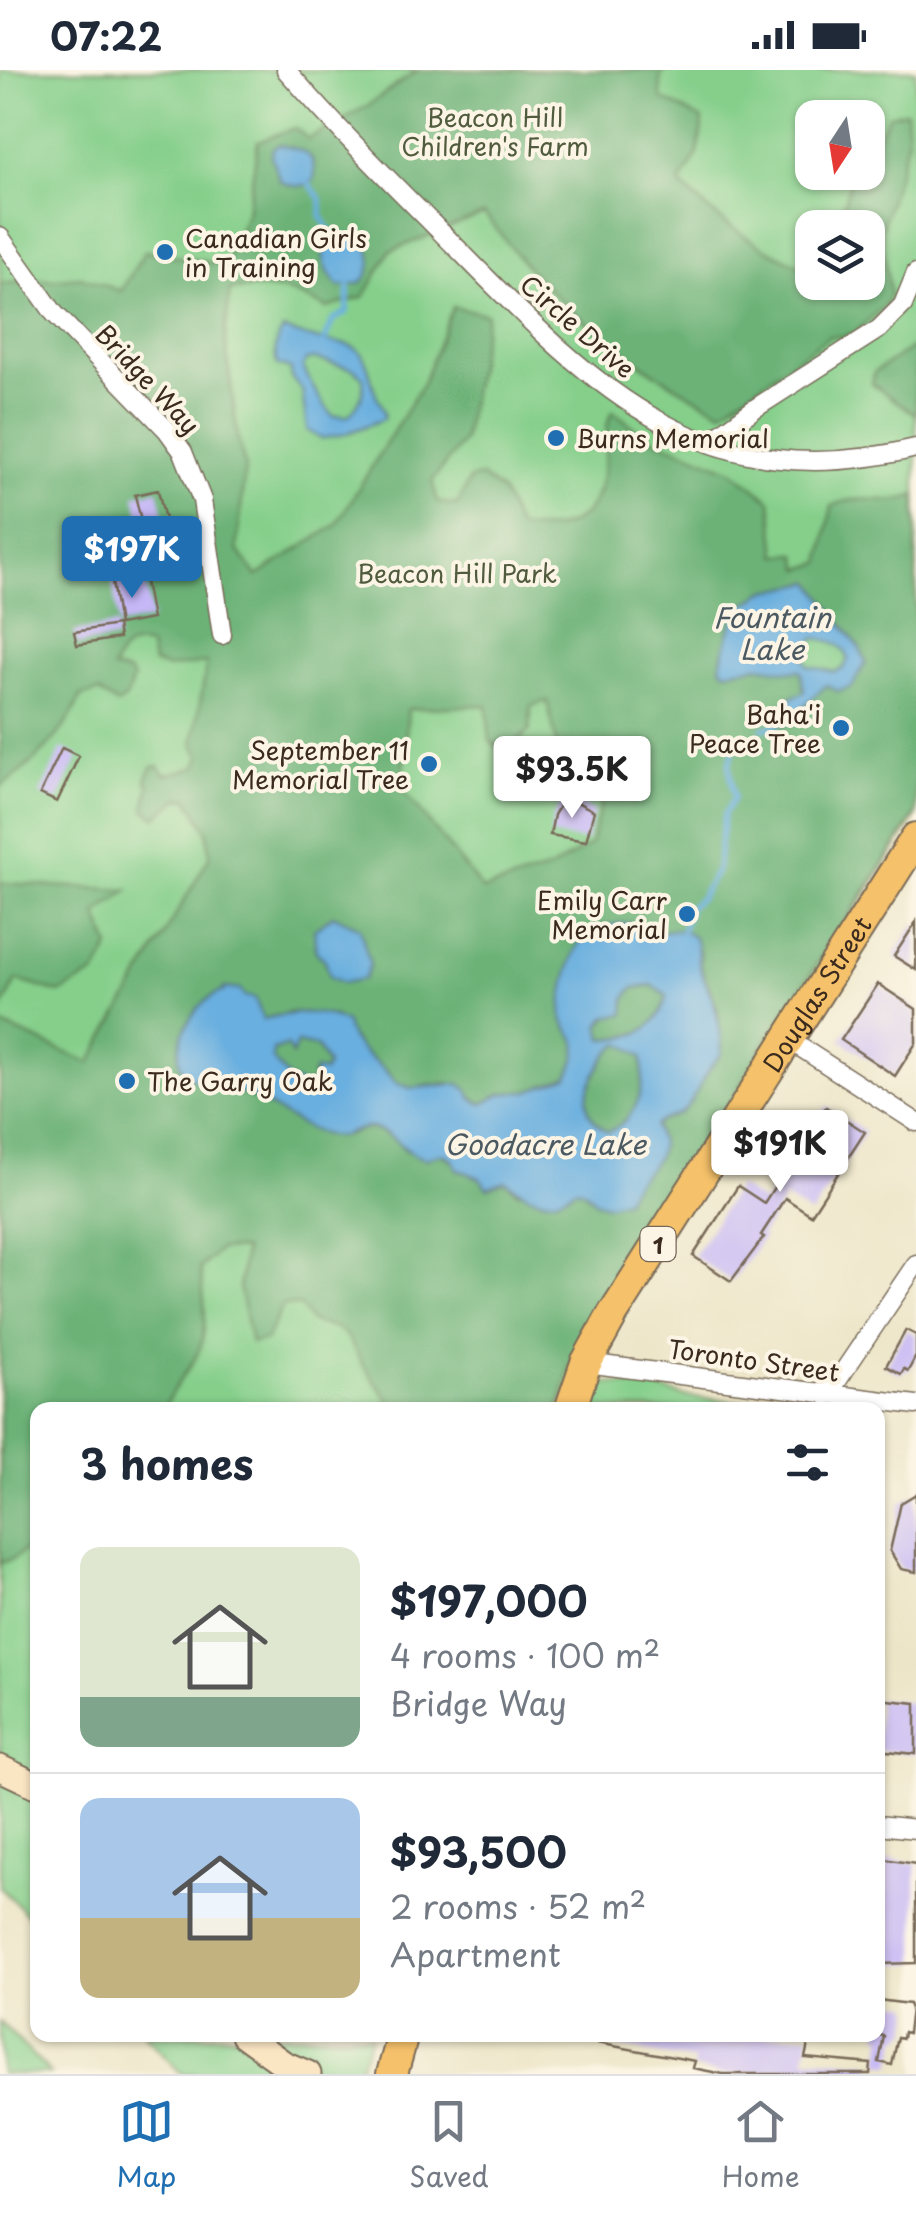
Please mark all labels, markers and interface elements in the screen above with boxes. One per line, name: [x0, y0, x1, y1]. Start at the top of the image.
text: 07:22: [50, 7, 162, 64]
park label: Beacon Hill Children's Farm: [401, 98, 589, 165]
north arrow: [795, 100, 885, 190]
map controls: [795, 100, 885, 300]
button: layers: [795, 210, 885, 300]
place label: Canadian Girls in Training: [185, 219, 367, 286]
marker: Canadian Girls in Training: [154, 241, 176, 263]
street label: Circle Drive: [512, 265, 644, 387]
street label: Bridge Way: [87, 316, 209, 442]
place label: Burns Memorial: [576, 419, 769, 457]
marker: Burns Memorial: [545, 427, 567, 449]
pin: $197K: [62, 516, 202, 601]
text: $197K: [84, 524, 180, 572]
park label: Beacon Hill Park: [357, 554, 557, 592]
water label: Fountain Lake: [713, 595, 832, 670]
place label: Baha'i Peace Tree: [689, 695, 821, 762]
marker: Baha'i Peace Tree: [830, 717, 852, 739]
place label: September 11 Memorial Tree: [232, 731, 409, 798]
pin: $93.5K: [491, 736, 653, 821]
text: $93.5K: [516, 744, 628, 792]
marker: September 11 Memorial Tree: [418, 753, 440, 775]
place label: Emily Carr Memorial: [537, 881, 668, 948]
marker: Emily Carr Memorial: [676, 903, 698, 925]
street label: Douglas Street: [753, 909, 881, 1079]
place label: The Garry Oak: [147, 1062, 333, 1100]
marker: The Garry Oak: [116, 1070, 138, 1092]
pin: $191K: [710, 1110, 850, 1195]
text: $191K: [733, 1118, 827, 1166]
water label: Goodacre Lake: [444, 1122, 648, 1165]
road number: 1: [640, 1227, 676, 1261]
street label: Toronto Street: [666, 1329, 842, 1391]
text: 3 homes: [80, 1431, 253, 1494]
icon: filters: [780, 1435, 835, 1490]
text: $197,000: [390, 1568, 588, 1631]
icon: home: [160, 1587, 280, 1707]
text: 4 rooms · 100 m²: [390, 1631, 660, 1679]
text: Bridge Way: [390, 1679, 567, 1727]
text: $93,500: [390, 1819, 567, 1882]
icon: home: [160, 1838, 280, 1958]
text: 2 rooms · 52 m²: [390, 1882, 646, 1930]
text: Apartment: [390, 1930, 561, 1978]
tab: Map: [116, 2094, 176, 2197]
tab: Saved: [409, 2094, 489, 2197]
tab: Home: [722, 2094, 800, 2197]

